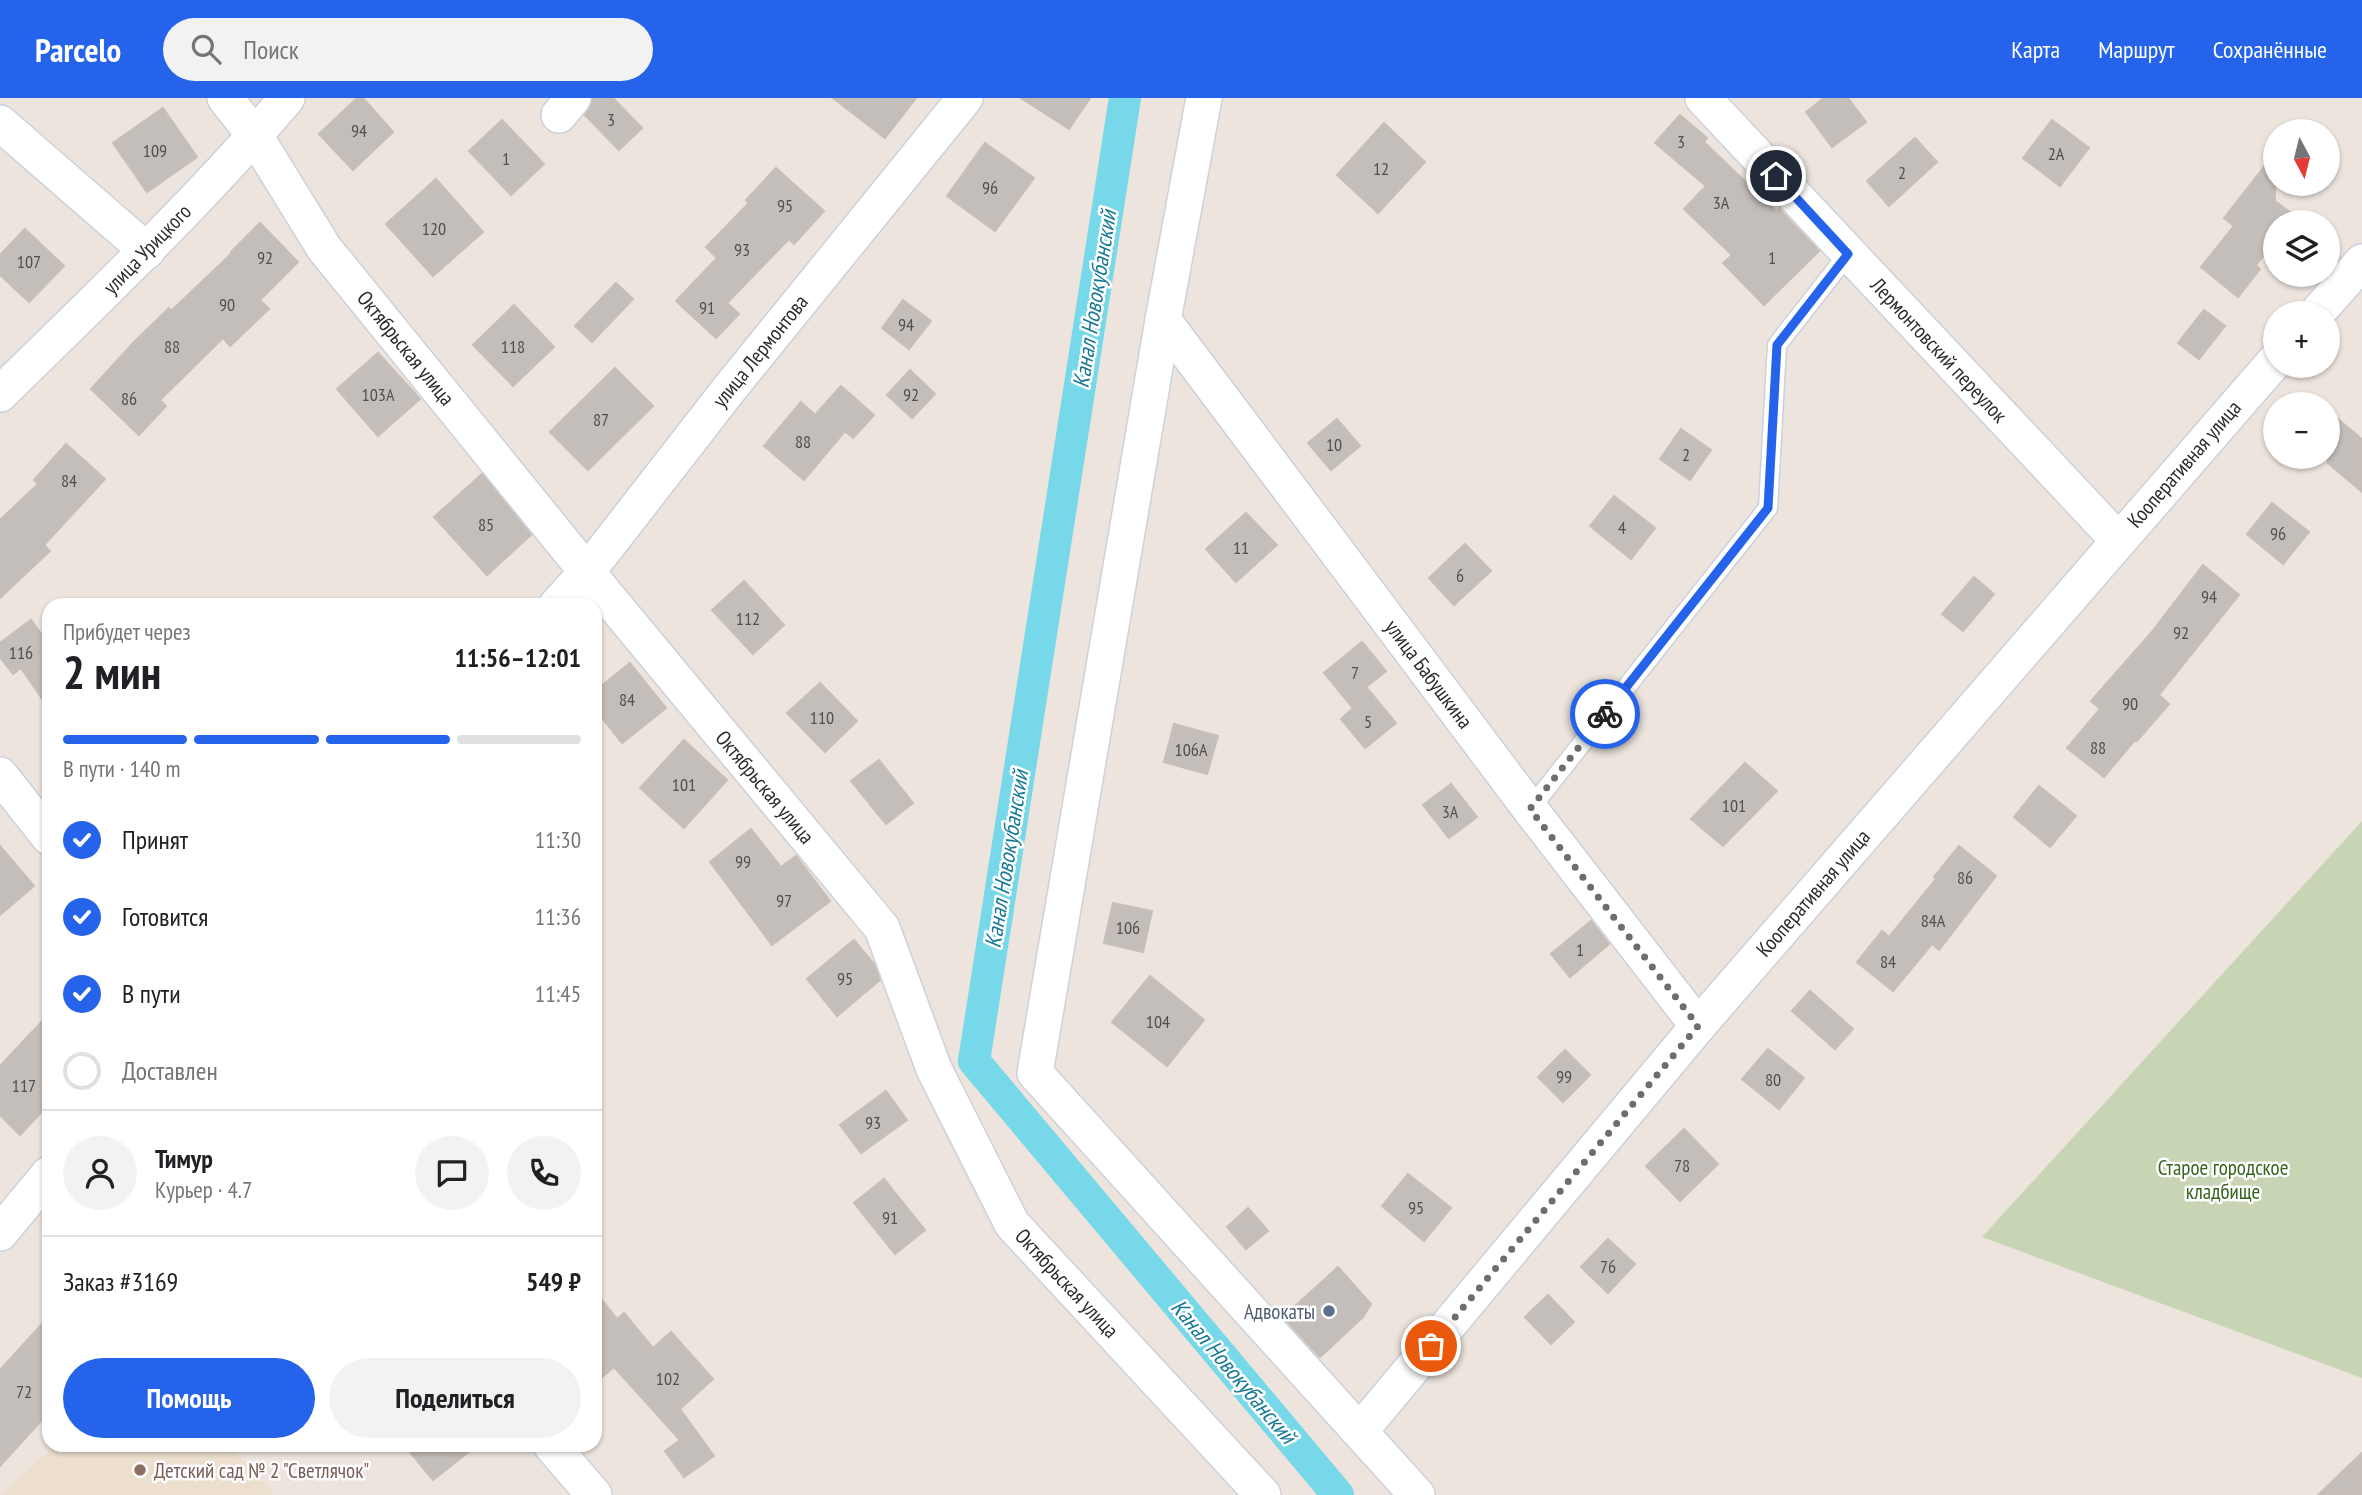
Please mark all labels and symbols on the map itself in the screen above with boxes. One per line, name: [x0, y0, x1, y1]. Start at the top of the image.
house number: 3: [607, 108, 615, 131]
house number: 94: [351, 119, 367, 142]
north arrow: [2263, 119, 2340, 196]
house number: 3: [1677, 130, 1685, 153]
house number: 109: [143, 139, 167, 162]
house number: 2А: [2048, 142, 2065, 165]
pin: [1746, 146, 1806, 206]
house number: 1: [502, 147, 510, 170]
house number: 12: [1373, 157, 1389, 180]
house number: 2: [1898, 161, 1906, 184]
house number: 96: [982, 176, 998, 199]
house number: 3А: [1713, 191, 1730, 214]
house number: 95: [777, 194, 793, 217]
street label: улица Урицкого: [97, 198, 197, 300]
water label: Канал Новокубанский: [1066, 205, 1123, 390]
house number: 120: [422, 217, 446, 240]
house number: 93: [734, 238, 750, 261]
house number: 92: [257, 246, 273, 269]
house number: 1: [1768, 246, 1776, 269]
house number: 107: [17, 250, 41, 273]
street label: Лермонтовский переулок: [1864, 271, 2013, 428]
street label: Октябрьская улица: [351, 285, 461, 411]
street label: улица Лермонтова: [706, 289, 814, 413]
house number: 90: [219, 293, 235, 316]
house number: 91: [699, 296, 715, 319]
house number: 94: [898, 313, 914, 336]
house number: 88: [164, 335, 180, 358]
house number: 118: [501, 335, 525, 358]
house number: 103А: [362, 383, 395, 406]
house number: 92: [903, 383, 919, 406]
house number: 86: [121, 387, 137, 410]
street label: Кооперативная улица: [2121, 395, 2247, 533]
house number: 87: [593, 408, 609, 431]
house number: 88: [795, 430, 811, 453]
house number: 10: [1326, 433, 1342, 456]
house number: 2: [1682, 443, 1690, 466]
house number: 84: [61, 469, 77, 492]
house number: 85: [478, 513, 494, 536]
house number: 4: [1618, 516, 1626, 539]
house number: 96: [2270, 522, 2286, 545]
house number: 11: [1233, 536, 1249, 559]
house number: 6: [1456, 564, 1464, 587]
house number: 94: [2201, 585, 2217, 608]
house number: 112: [736, 607, 760, 630]
street label: улица Бабушкина: [1379, 614, 1479, 734]
house number: 92: [2173, 621, 2189, 644]
house number: 116: [9, 641, 33, 664]
house number: 7: [1351, 661, 1359, 684]
courier: [1570, 679, 1640, 749]
house number: 84: [619, 688, 635, 711]
house number: 90: [2122, 692, 2138, 715]
house number: 110: [810, 706, 834, 729]
house number: 5: [1364, 710, 1372, 733]
street label: Октябрьская улица: [710, 725, 820, 849]
house number: 88: [2090, 736, 2106, 759]
house number: 106А: [1175, 738, 1208, 761]
water label: Канал Новокубанский: [978, 765, 1035, 950]
house number: 101: [672, 773, 696, 796]
house number: 101: [1722, 794, 1746, 817]
house number: 3А: [1442, 800, 1459, 823]
street label: Кооперативная улица: [1750, 824, 1876, 962]
house number: 99: [735, 850, 751, 873]
house number: 86: [1957, 866, 1973, 889]
house number: 97: [776, 889, 792, 912]
house number: 84А: [1921, 909, 1946, 932]
house number: 106: [1116, 916, 1140, 939]
house number: 1: [1576, 938, 1584, 961]
house number: 84: [1880, 950, 1896, 973]
house number: 95: [837, 967, 853, 990]
house number: 104: [1146, 1010, 1170, 1033]
house number: 99: [1556, 1065, 1572, 1088]
house number: 80: [1765, 1068, 1781, 1091]
house number: 117: [12, 1074, 36, 1097]
house number: 93: [865, 1111, 881, 1134]
house number: 78: [1674, 1154, 1690, 1177]
park label: Старое городское кладбище: [2158, 1154, 2288, 1205]
house number: 95: [1408, 1196, 1424, 1219]
house number: 91: [882, 1206, 898, 1229]
street label: Октябрьская улица: [1009, 1223, 1125, 1343]
house number: 76: [1600, 1255, 1616, 1278]
water label: Канал Новокубанский: [1165, 1293, 1305, 1451]
place label: Адвокаты: [1244, 1298, 1315, 1325]
marker: Адвокаты: [1321, 1303, 1337, 1319]
pin: [1401, 1316, 1461, 1376]
house number: 102: [656, 1367, 680, 1390]
house number: 72: [16, 1380, 32, 1403]
place label: Детский сад № 2 "Светлячок": [154, 1457, 369, 1484]
marker: Детский сад № 2 "Светлячок": [132, 1462, 148, 1478]

